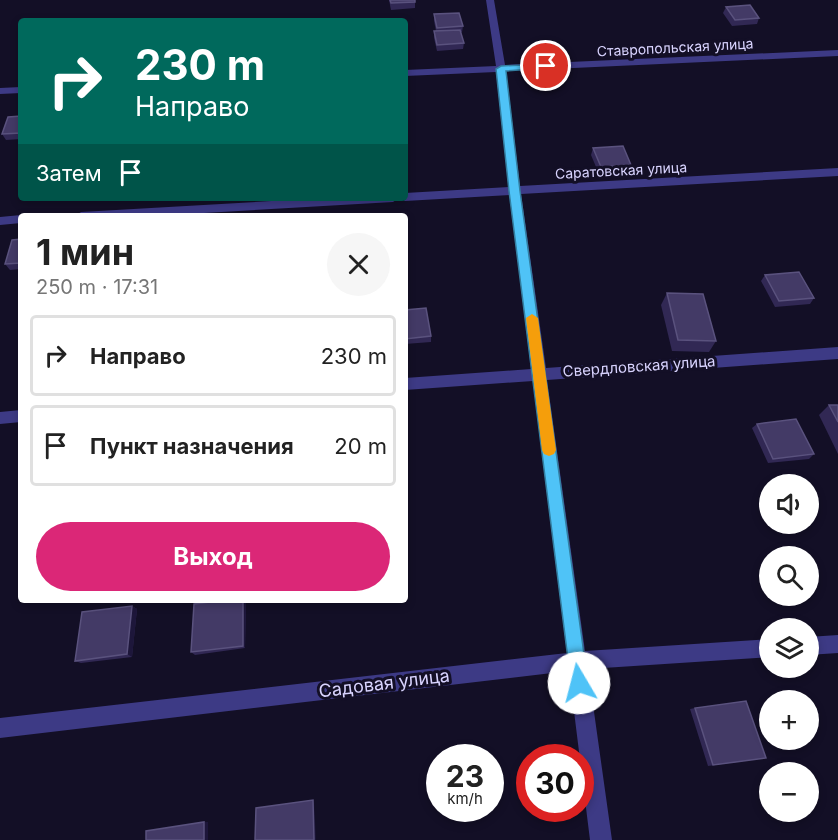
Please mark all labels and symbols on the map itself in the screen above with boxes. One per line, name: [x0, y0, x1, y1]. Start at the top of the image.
street label: Ставропольская улица: [596, 34, 754, 60]
pin: [520, 40, 571, 91]
street label: Саратовская улица: [555, 158, 687, 182]
street label: Свердловская улица: [562, 351, 716, 381]
position arrow: [547, 651, 611, 715]
street label: Садовая улица: [317, 665, 451, 701]
speed limit sign: 30: [516, 744, 594, 822]

